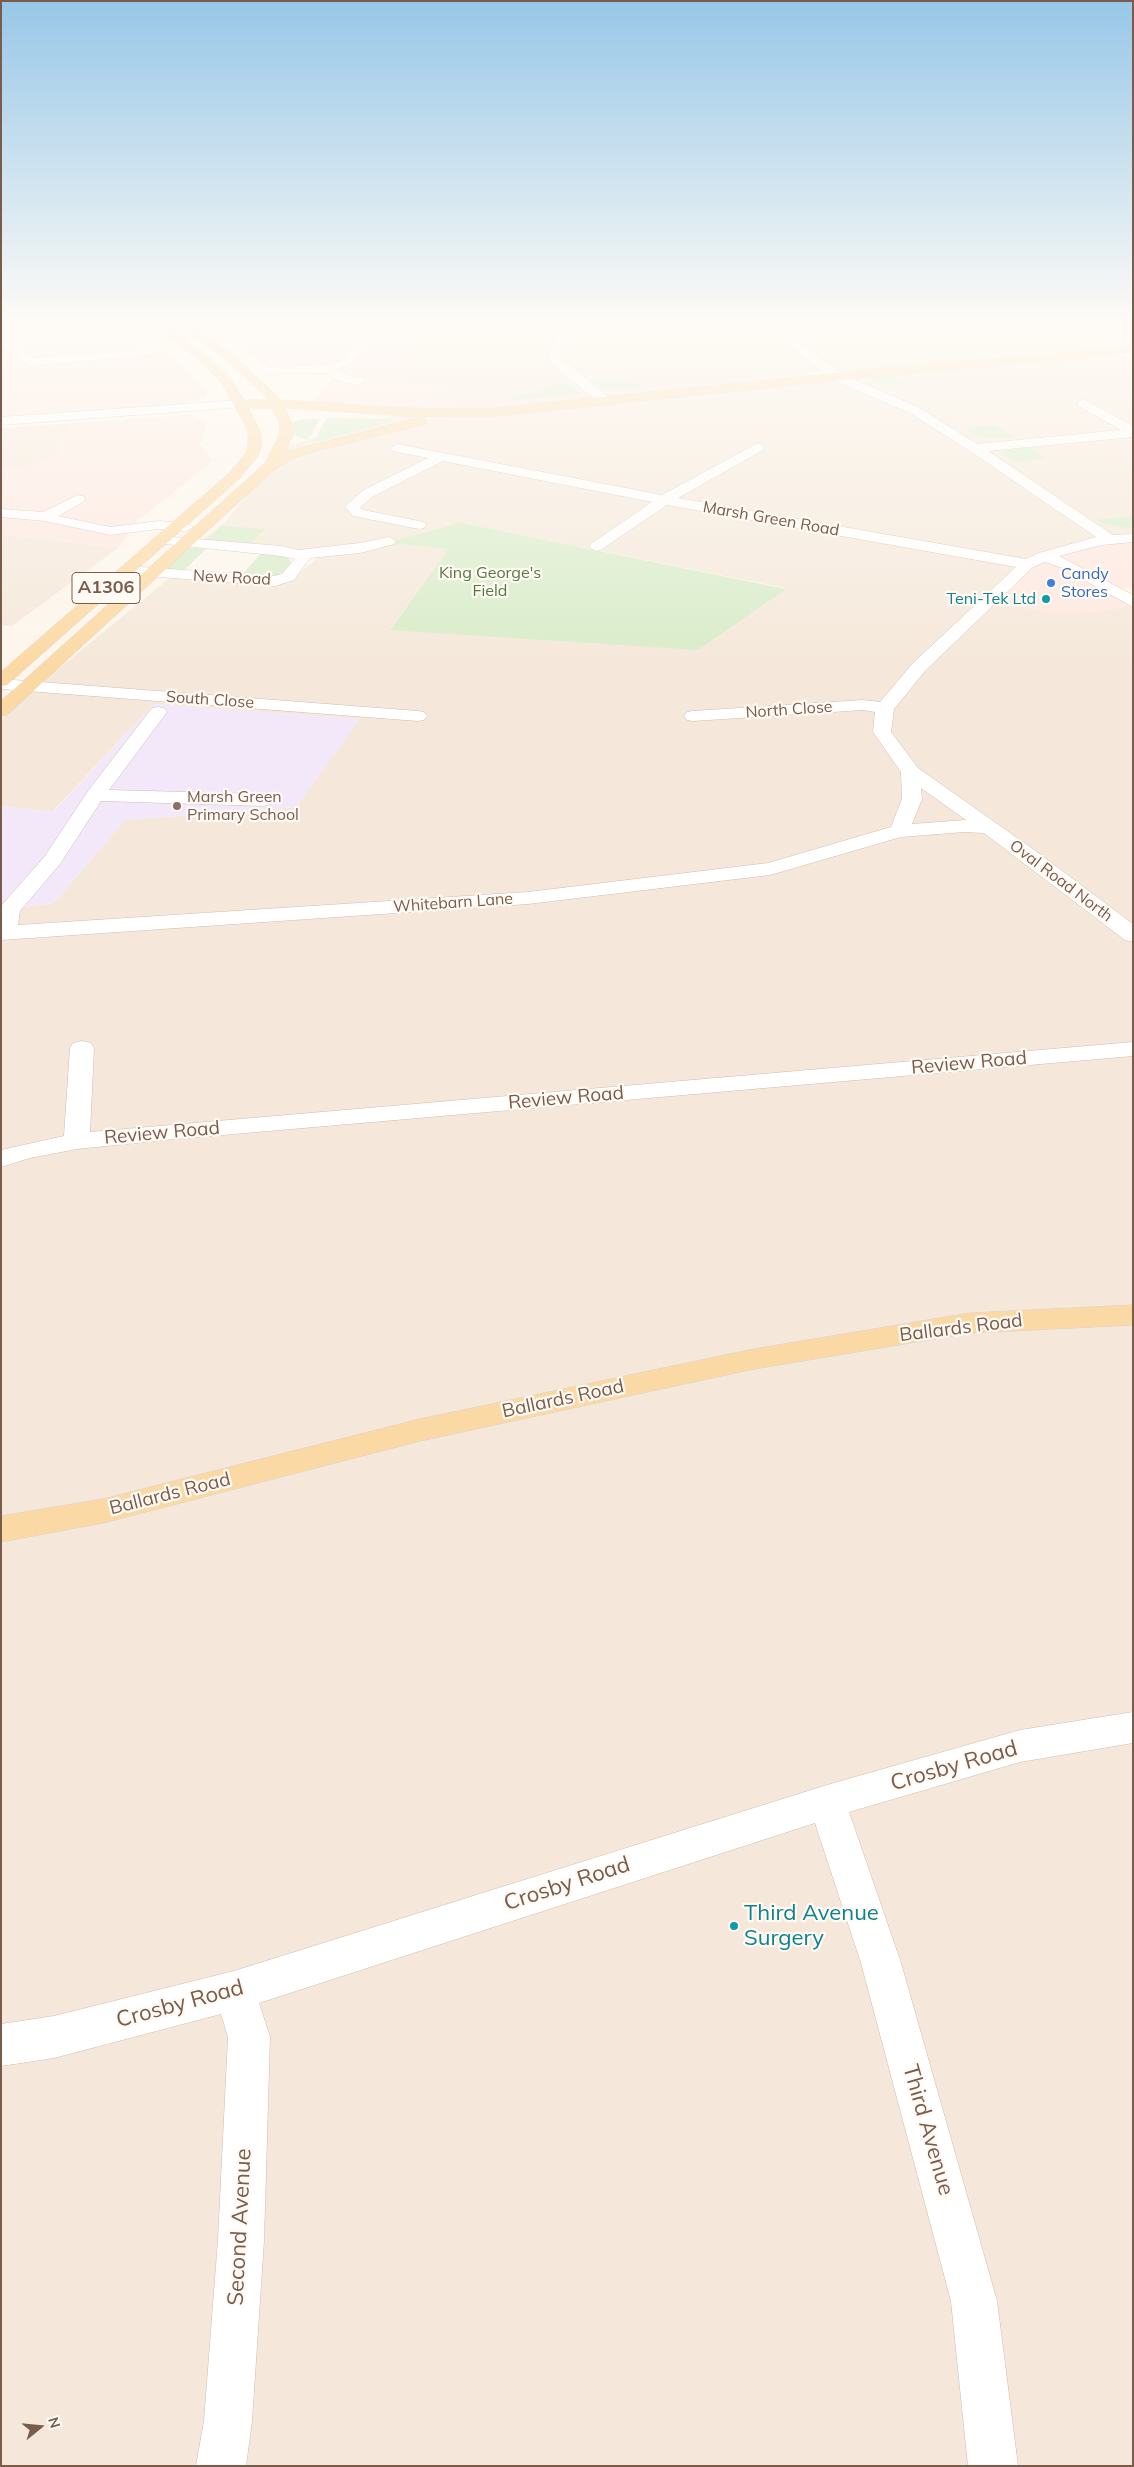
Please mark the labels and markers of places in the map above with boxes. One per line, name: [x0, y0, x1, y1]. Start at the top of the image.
place label: Candy Stores: [1061, 564, 1109, 602]
marker: Candy Stores: [1045, 577, 1057, 589]
place label: Teni-Tek Ltd: [947, 589, 1036, 609]
marker: Teni-Tek Ltd: [1040, 593, 1052, 605]
place label: Marsh Green Primary School: [187, 787, 299, 825]
marker: Marsh Green Primary School: [171, 800, 183, 812]
place label: Third Avenue Surgery: [744, 1900, 879, 1952]
marker: Third Avenue Surgery: [728, 1920, 740, 1932]

